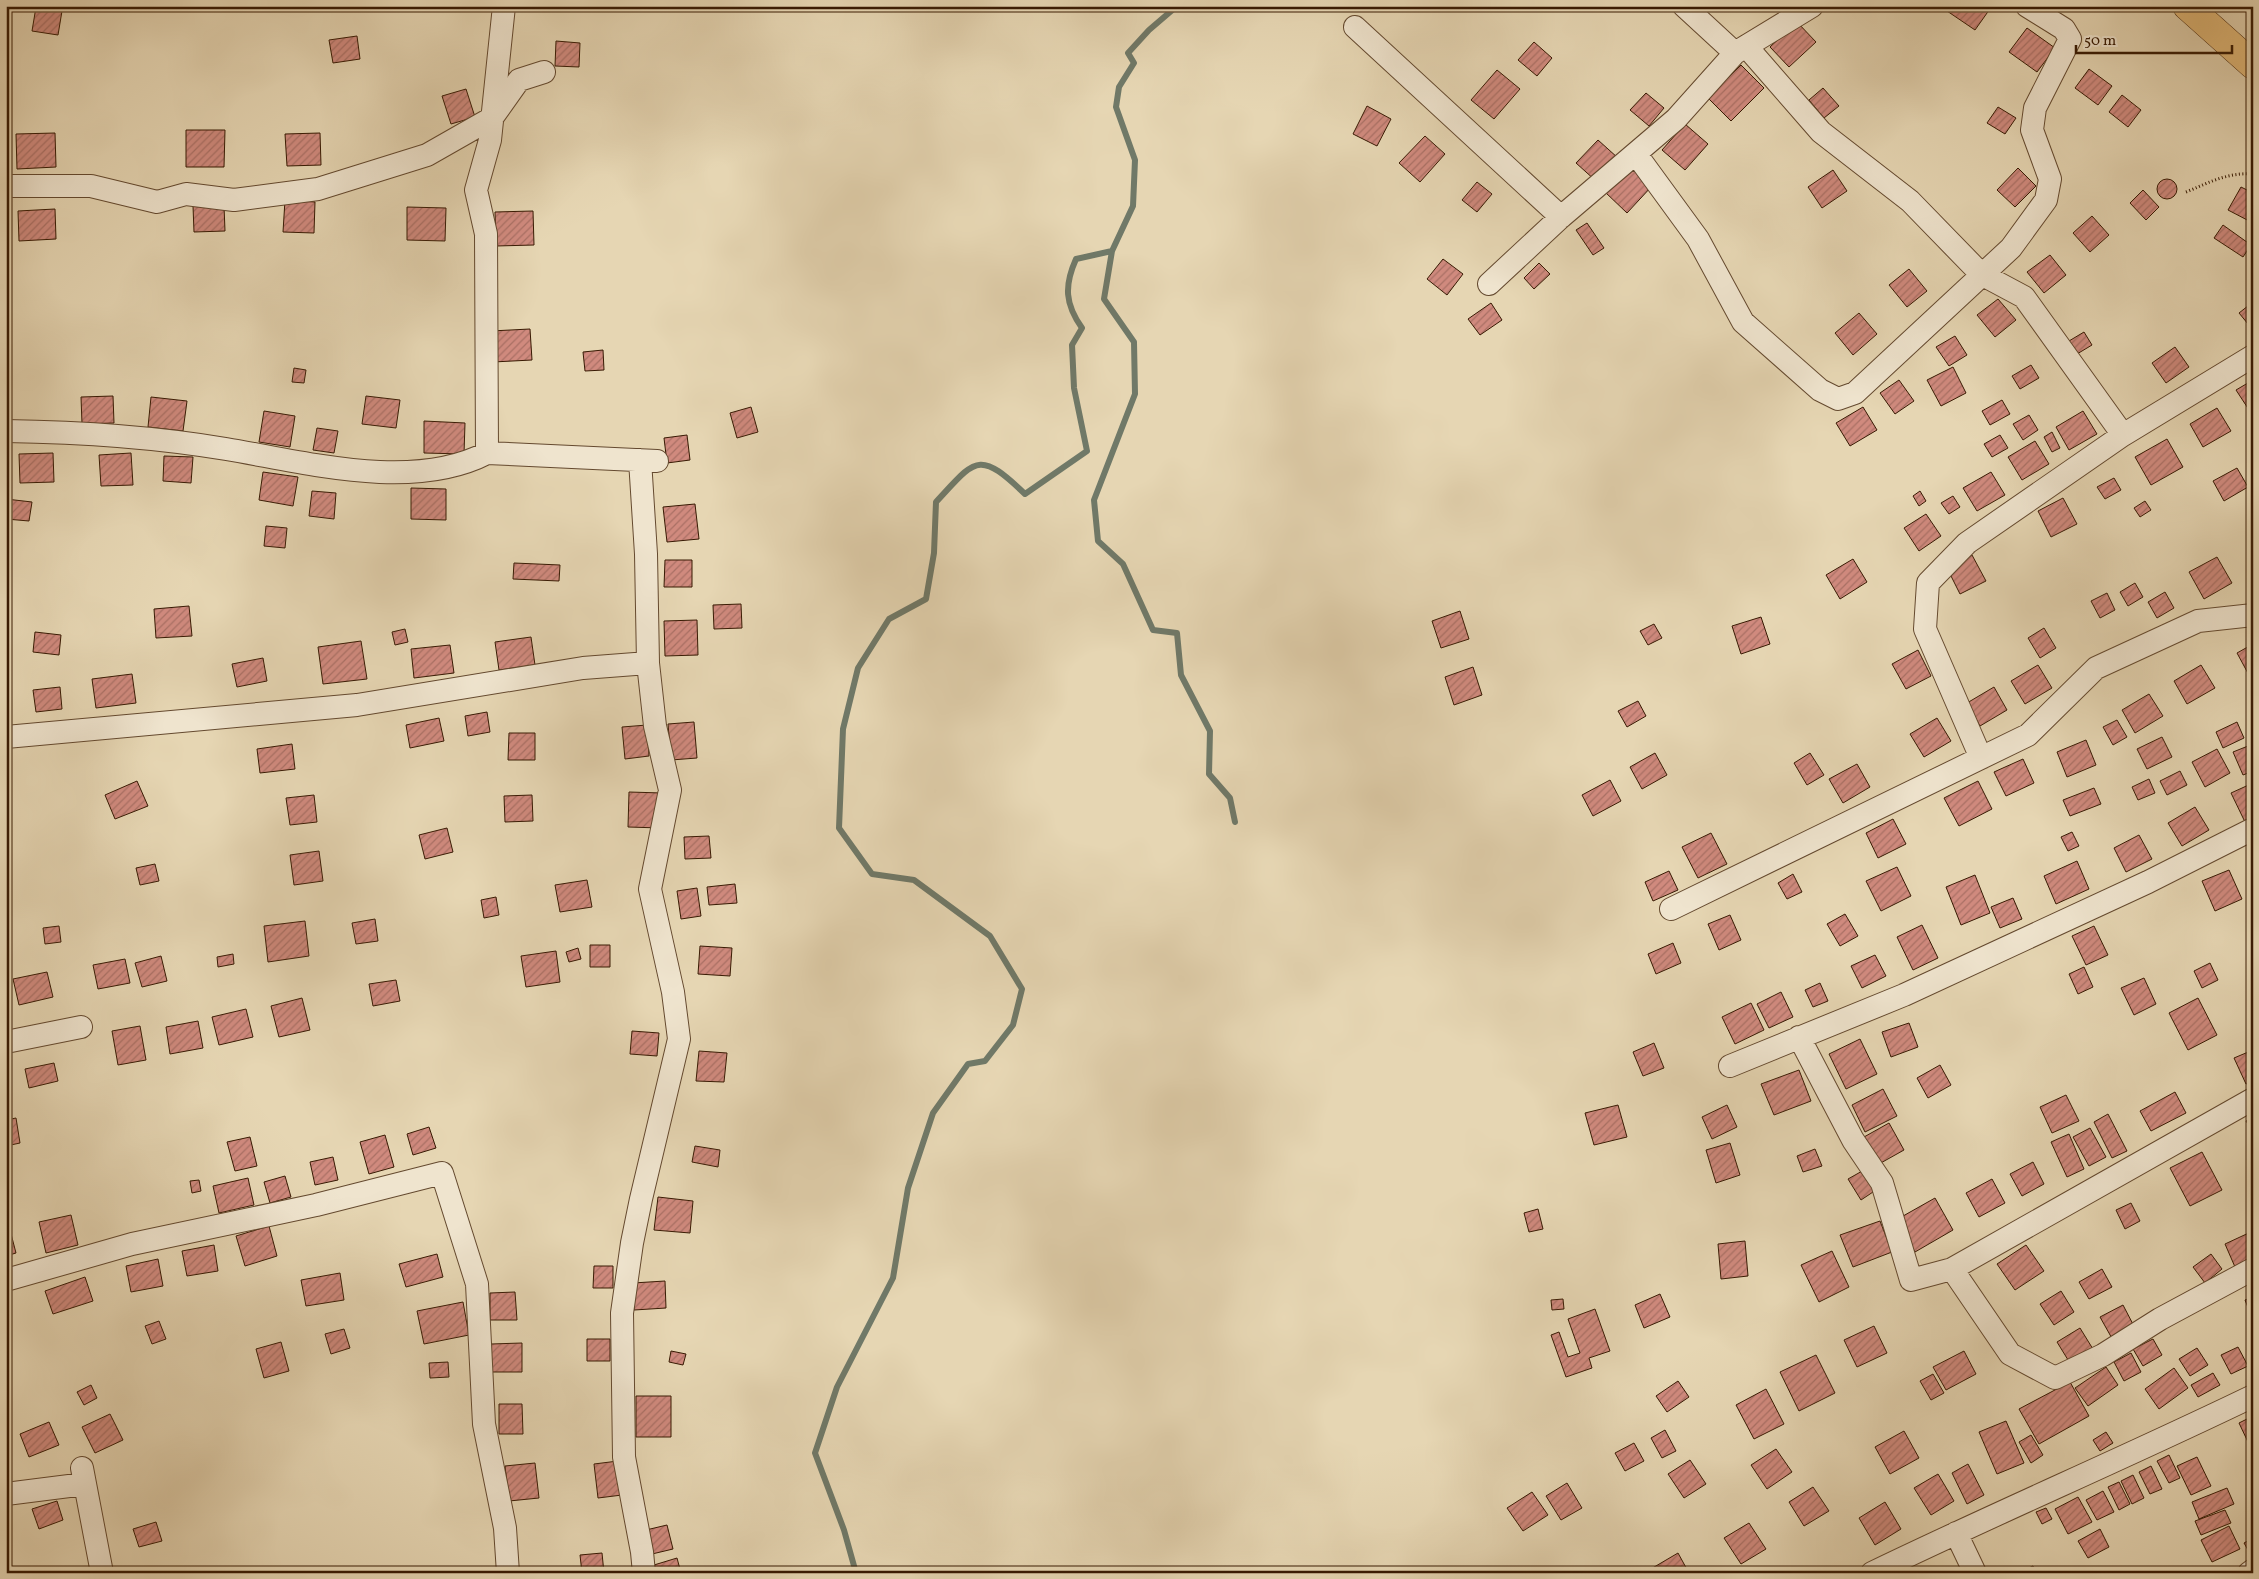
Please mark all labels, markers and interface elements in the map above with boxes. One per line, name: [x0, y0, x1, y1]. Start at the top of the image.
scale bar: [2076, 22, 2233, 54]
text: 50 m: [2084, 31, 2116, 52]

